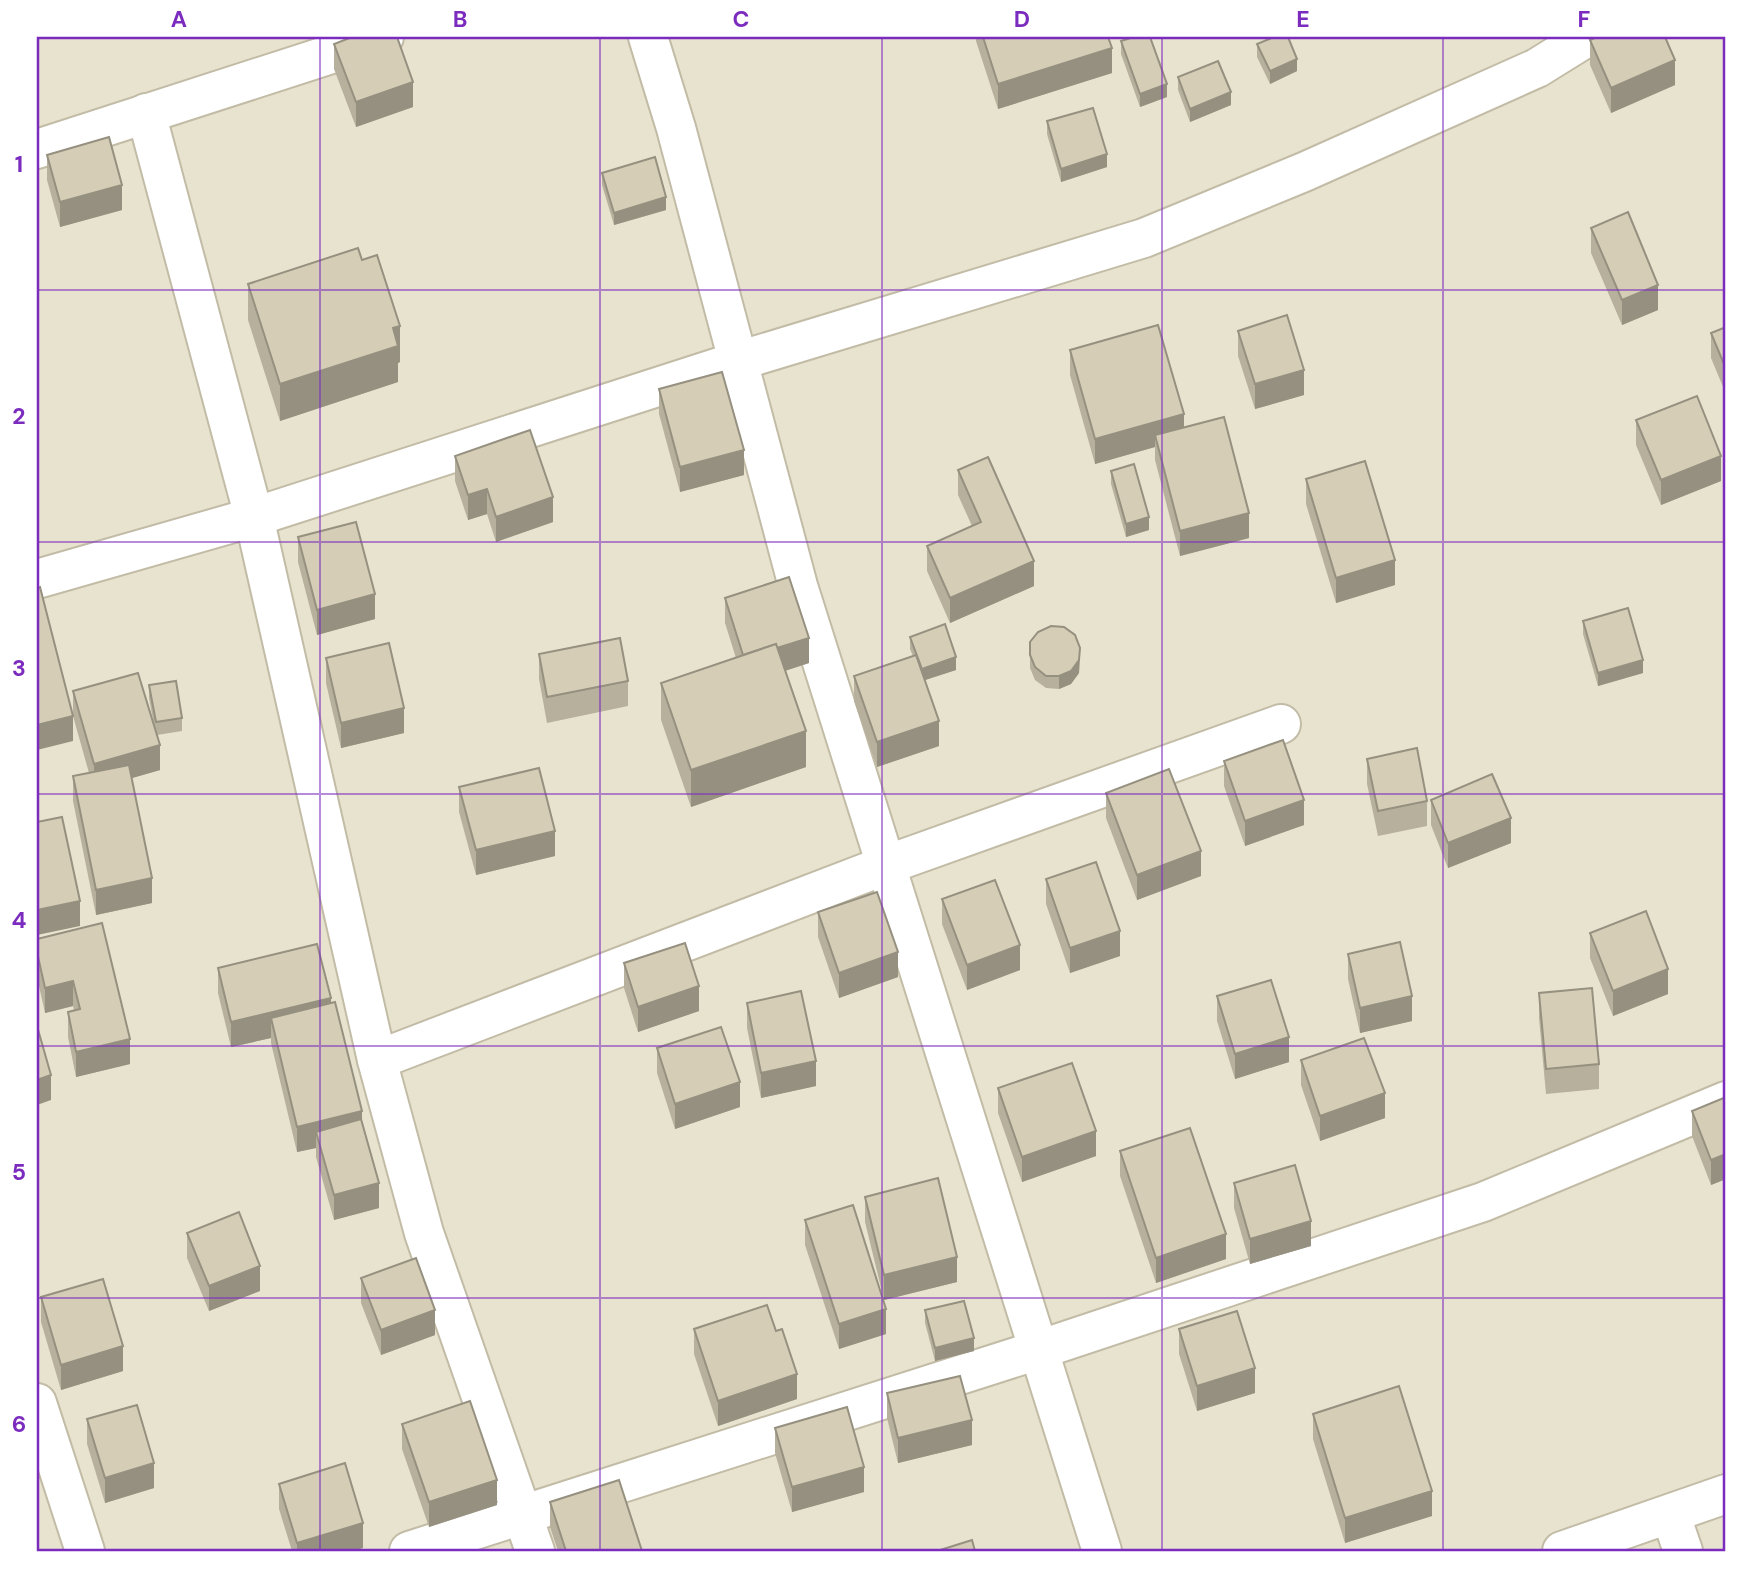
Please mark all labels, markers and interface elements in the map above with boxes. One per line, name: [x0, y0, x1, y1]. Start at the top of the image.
text: A: [171, 4, 187, 34]
text: B: [453, 4, 467, 34]
text: C: [733, 4, 749, 34]
text: D: [1014, 4, 1030, 34]
text: E: [1296, 4, 1310, 34]
text: F: [1578, 4, 1591, 34]
text: 1: [15, 149, 23, 179]
text: 2: [12, 401, 26, 431]
text: 3: [12, 653, 26, 683]
text: 4: [12, 905, 27, 935]
text: 5: [12, 1157, 26, 1187]
text: 6: [12, 1409, 26, 1439]

